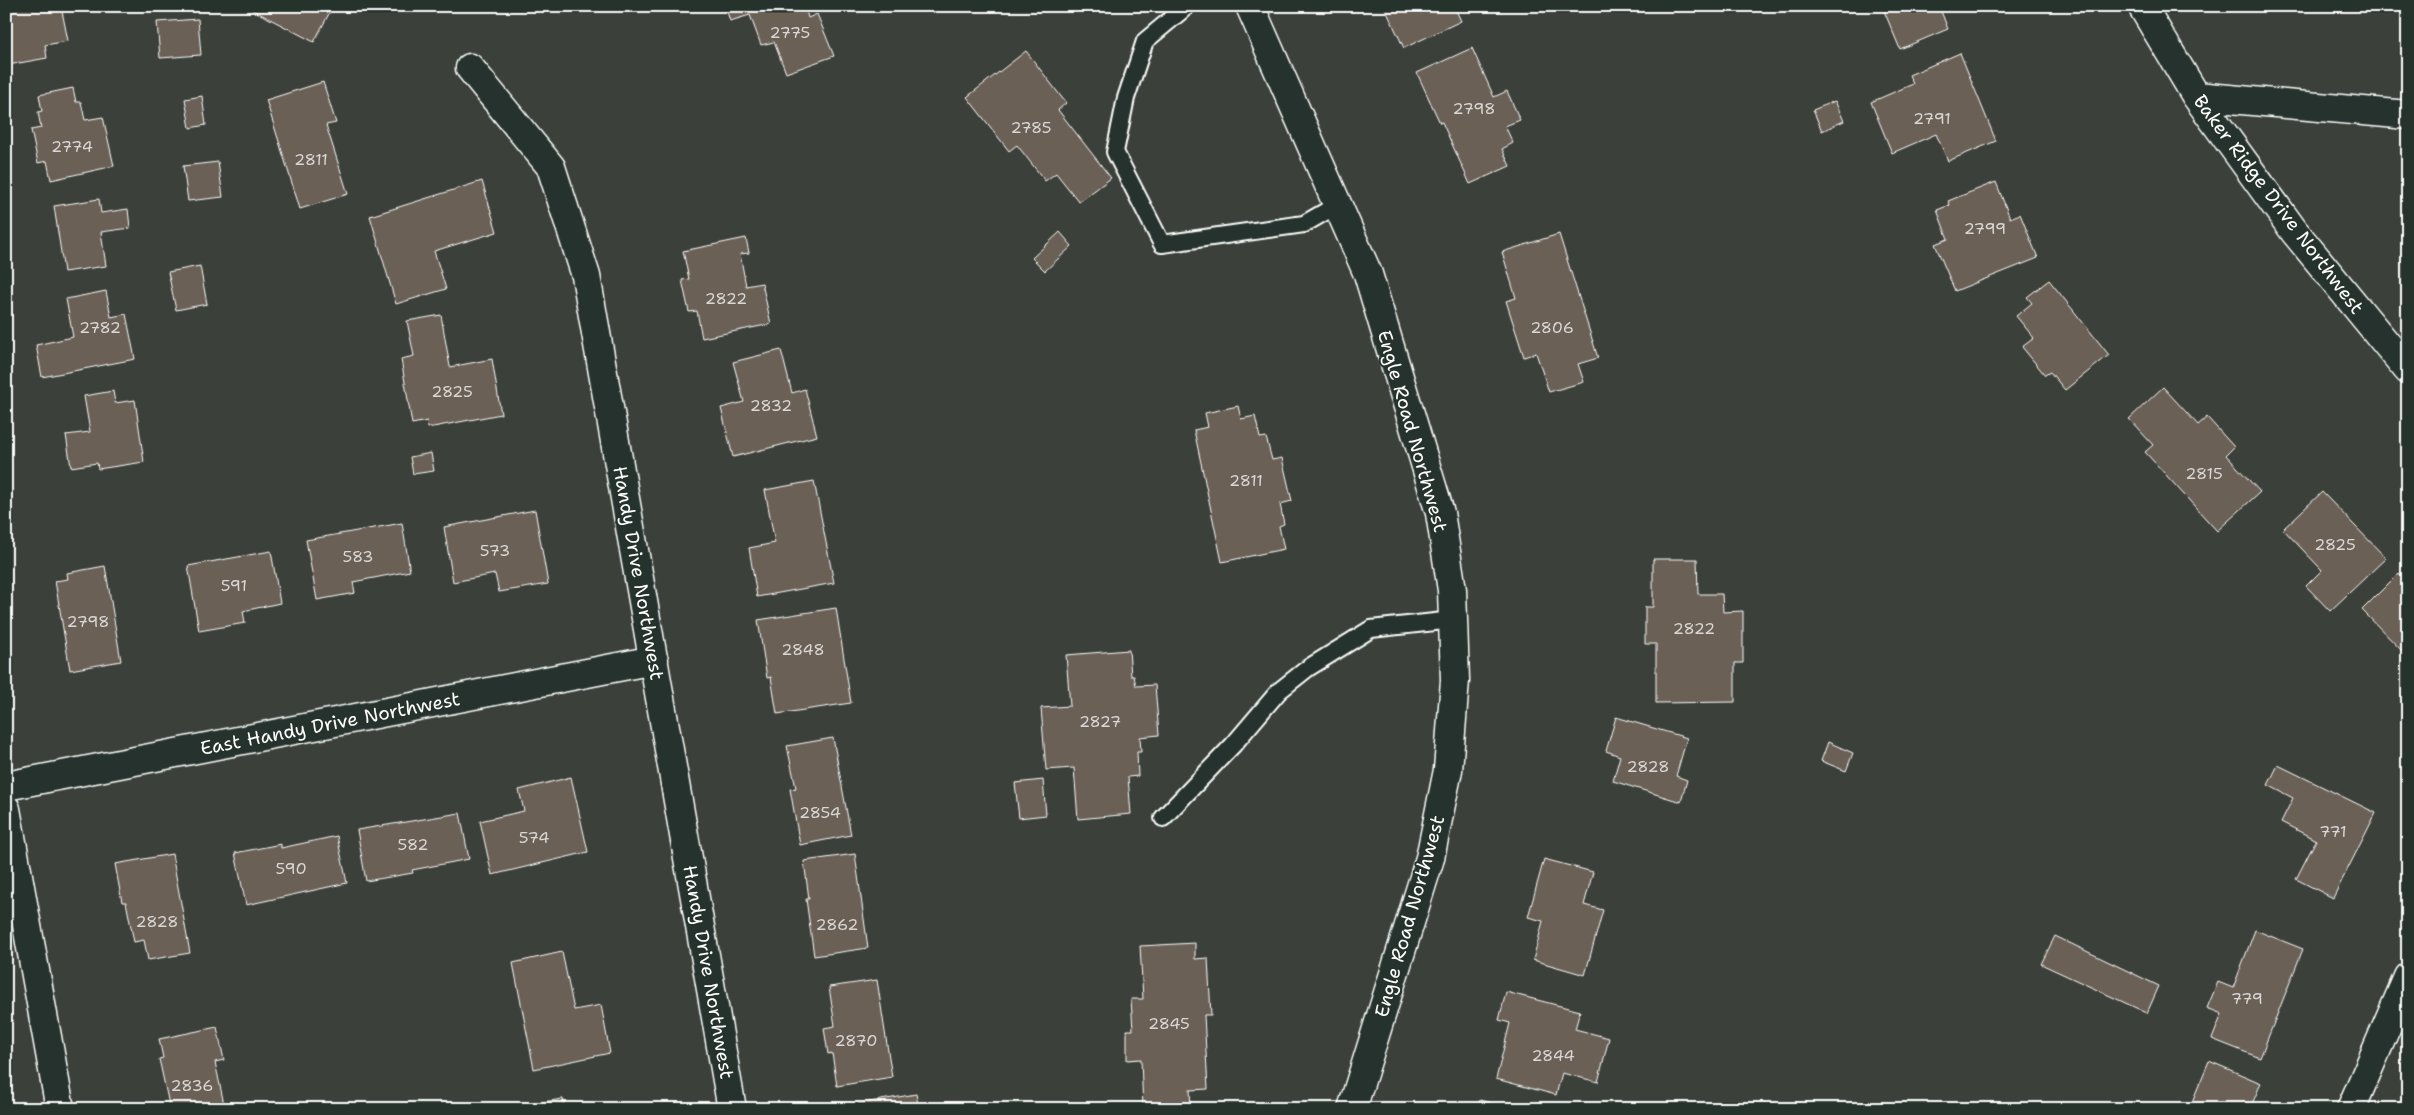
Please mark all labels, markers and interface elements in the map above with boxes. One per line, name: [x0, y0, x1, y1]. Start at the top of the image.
house number: 2775: [770, 22, 810, 43]
street label: Baker Ridge Drive Northwest: [2188, 90, 2369, 319]
house number: 2798: [1453, 98, 1495, 119]
house number: 2791: [1913, 108, 1951, 129]
house number: 2785: [1010, 117, 1052, 138]
house number: 2774: [51, 136, 93, 157]
house number: 2811: [294, 149, 328, 170]
house number: 2799: [1964, 218, 2006, 239]
house number: 2822: [705, 288, 747, 309]
house number: 2782: [79, 317, 121, 338]
house number: 2806: [1530, 317, 1574, 338]
street label: Engle Road Northwest: [1372, 327, 1453, 535]
house number: 2825: [431, 381, 473, 402]
house number: 2832: [750, 395, 792, 416]
house number: 2815: [2185, 463, 2223, 484]
street label: Handy Drive Northwest: [607, 464, 670, 682]
house number: 2811: [1229, 470, 1263, 491]
house number: 2825: [2314, 534, 2356, 555]
house number: 573: [480, 540, 510, 561]
house number: 583: [343, 546, 373, 567]
house number: 591: [221, 575, 247, 596]
house number: 2798: [67, 611, 109, 632]
house number: 2822: [1673, 618, 1715, 639]
house number: 2848: [781, 639, 825, 660]
street label: East Handy Drive Northwest: [198, 686, 462, 761]
house number: 2827: [1079, 711, 1121, 732]
house number: 2828: [1627, 756, 1669, 777]
house number: 2854: [799, 802, 841, 823]
street label: Engle Road Northwest: [1369, 812, 1450, 1020]
house number: 771: [2319, 821, 2347, 842]
house number: 574: [519, 827, 549, 848]
house number: 582: [398, 834, 428, 855]
house number: 590: [275, 858, 307, 879]
street label: Handy Drive Northwest: [677, 863, 740, 1081]
house number: 2828: [136, 911, 178, 932]
house number: 2862: [816, 914, 858, 935]
house number: 779: [2231, 988, 2263, 1009]
house number: 2845: [1148, 1013, 1190, 1034]
house number: 2870: [835, 1030, 877, 1051]
house number: 2844: [1531, 1045, 1575, 1066]
house number: 2836: [170, 1075, 214, 1096]

